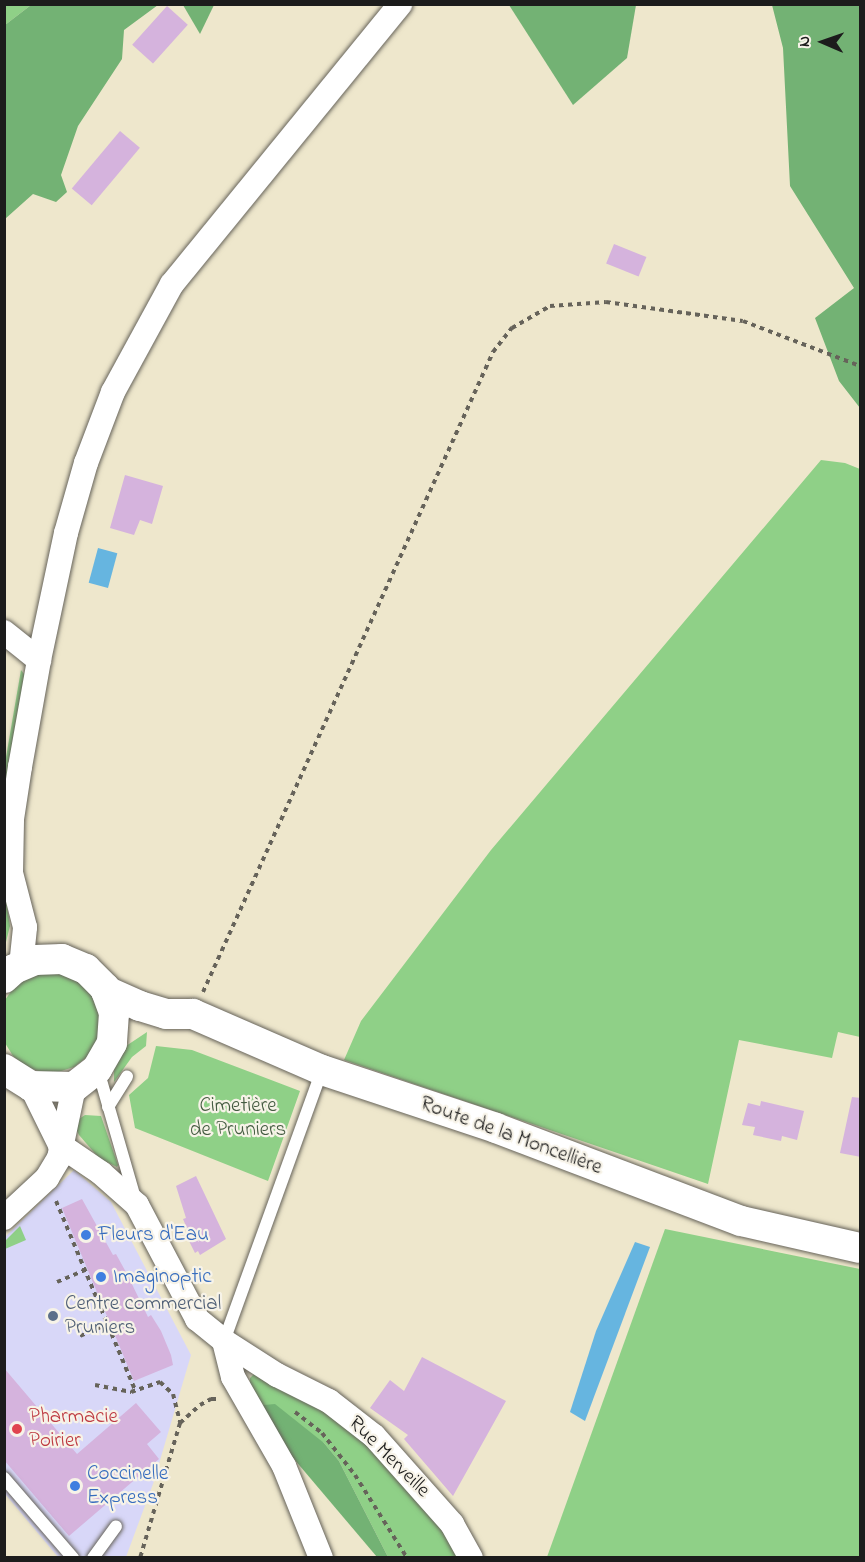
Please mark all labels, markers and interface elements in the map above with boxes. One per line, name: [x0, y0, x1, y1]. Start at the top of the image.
north arrow: [793, 12, 853, 72]
text: N: [793, 36, 817, 47]
street label: Route de la Moncellière: [417, 1091, 605, 1181]
park label: Cimetière de Pruniers: [190, 1093, 286, 1143]
place label: Fleurs d'Eau: [98, 1222, 209, 1248]
marker: Fleurs d'Eau: [79, 1228, 93, 1242]
place label: Imaginoptic: [113, 1264, 212, 1290]
marker: Imaginoptic: [94, 1270, 108, 1284]
place label: Centre commercial Pruniers: [65, 1291, 221, 1341]
marker: Centre commercial Pruniers: [46, 1309, 60, 1323]
place label: Pharmacie Poirier: [29, 1404, 118, 1454]
street label: Rue Merveille: [343, 1411, 435, 1503]
marker: Pharmacie Poirier: [10, 1422, 24, 1436]
place label: Coccinelle Express: [87, 1461, 168, 1511]
marker: Coccinelle Express: [68, 1479, 82, 1493]

